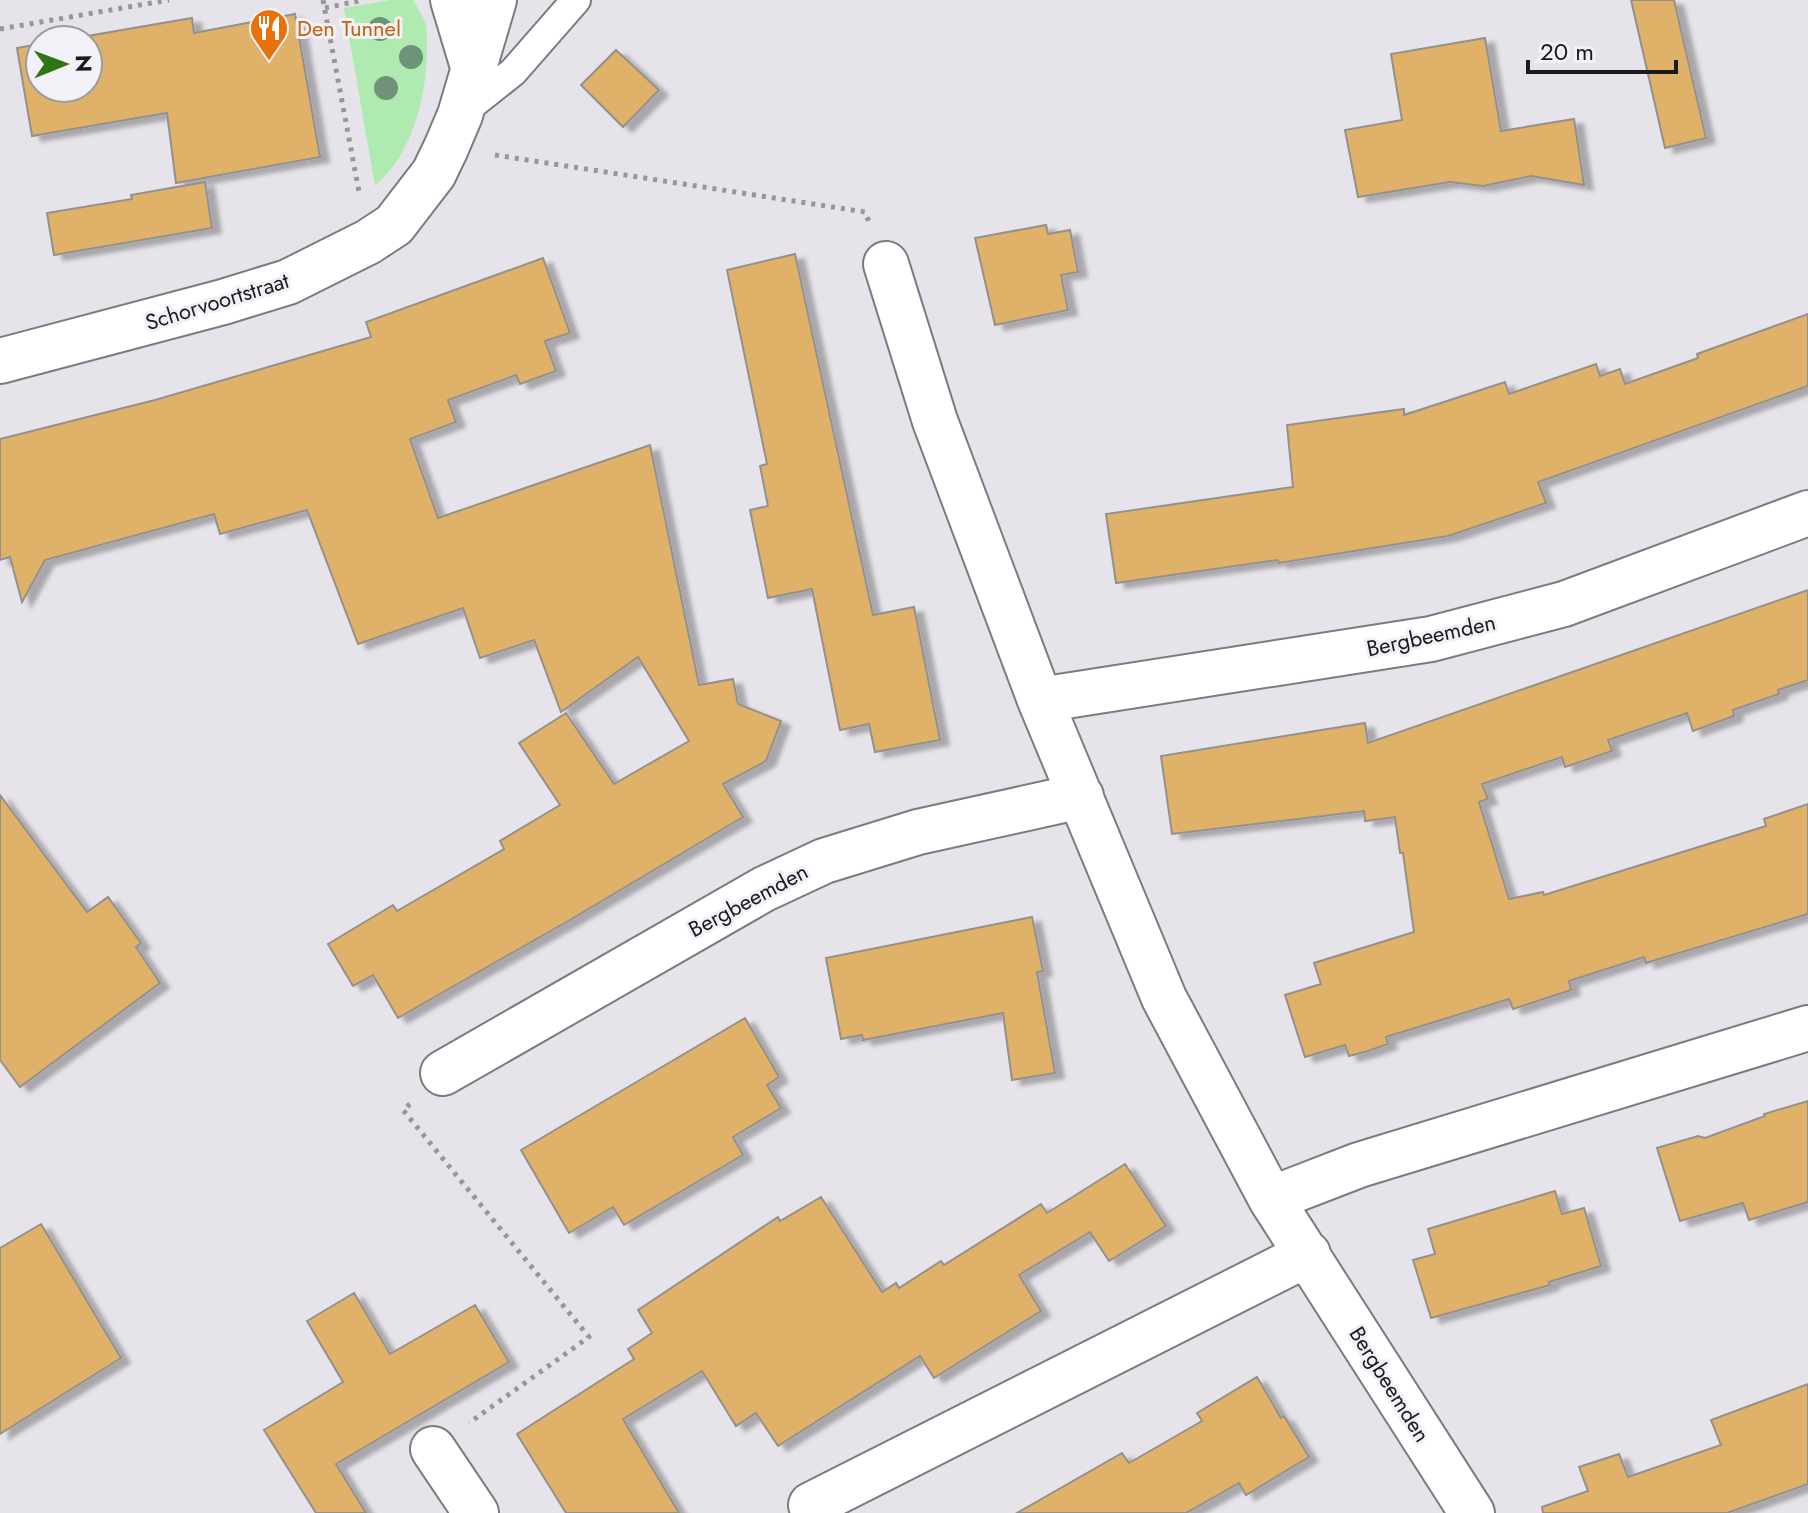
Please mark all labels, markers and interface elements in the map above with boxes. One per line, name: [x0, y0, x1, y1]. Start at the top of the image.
restaurant icon: Den Tunnel: [248, 7, 290, 62]
place label: Den Tunnel: [297, 12, 401, 44]
north arrow: [24, 24, 104, 104]
scale bar: [1528, 24, 1676, 74]
text: 20 m: [1540, 34, 1594, 69]
text: N: [68, 55, 100, 73]
street label: Schorvoortstraat: [141, 264, 293, 338]
street label: Bergbeemden: [1364, 606, 1498, 664]
street label: Bergbeemden: [683, 855, 813, 945]
street label: Bergbeemden: [1342, 1320, 1438, 1448]

